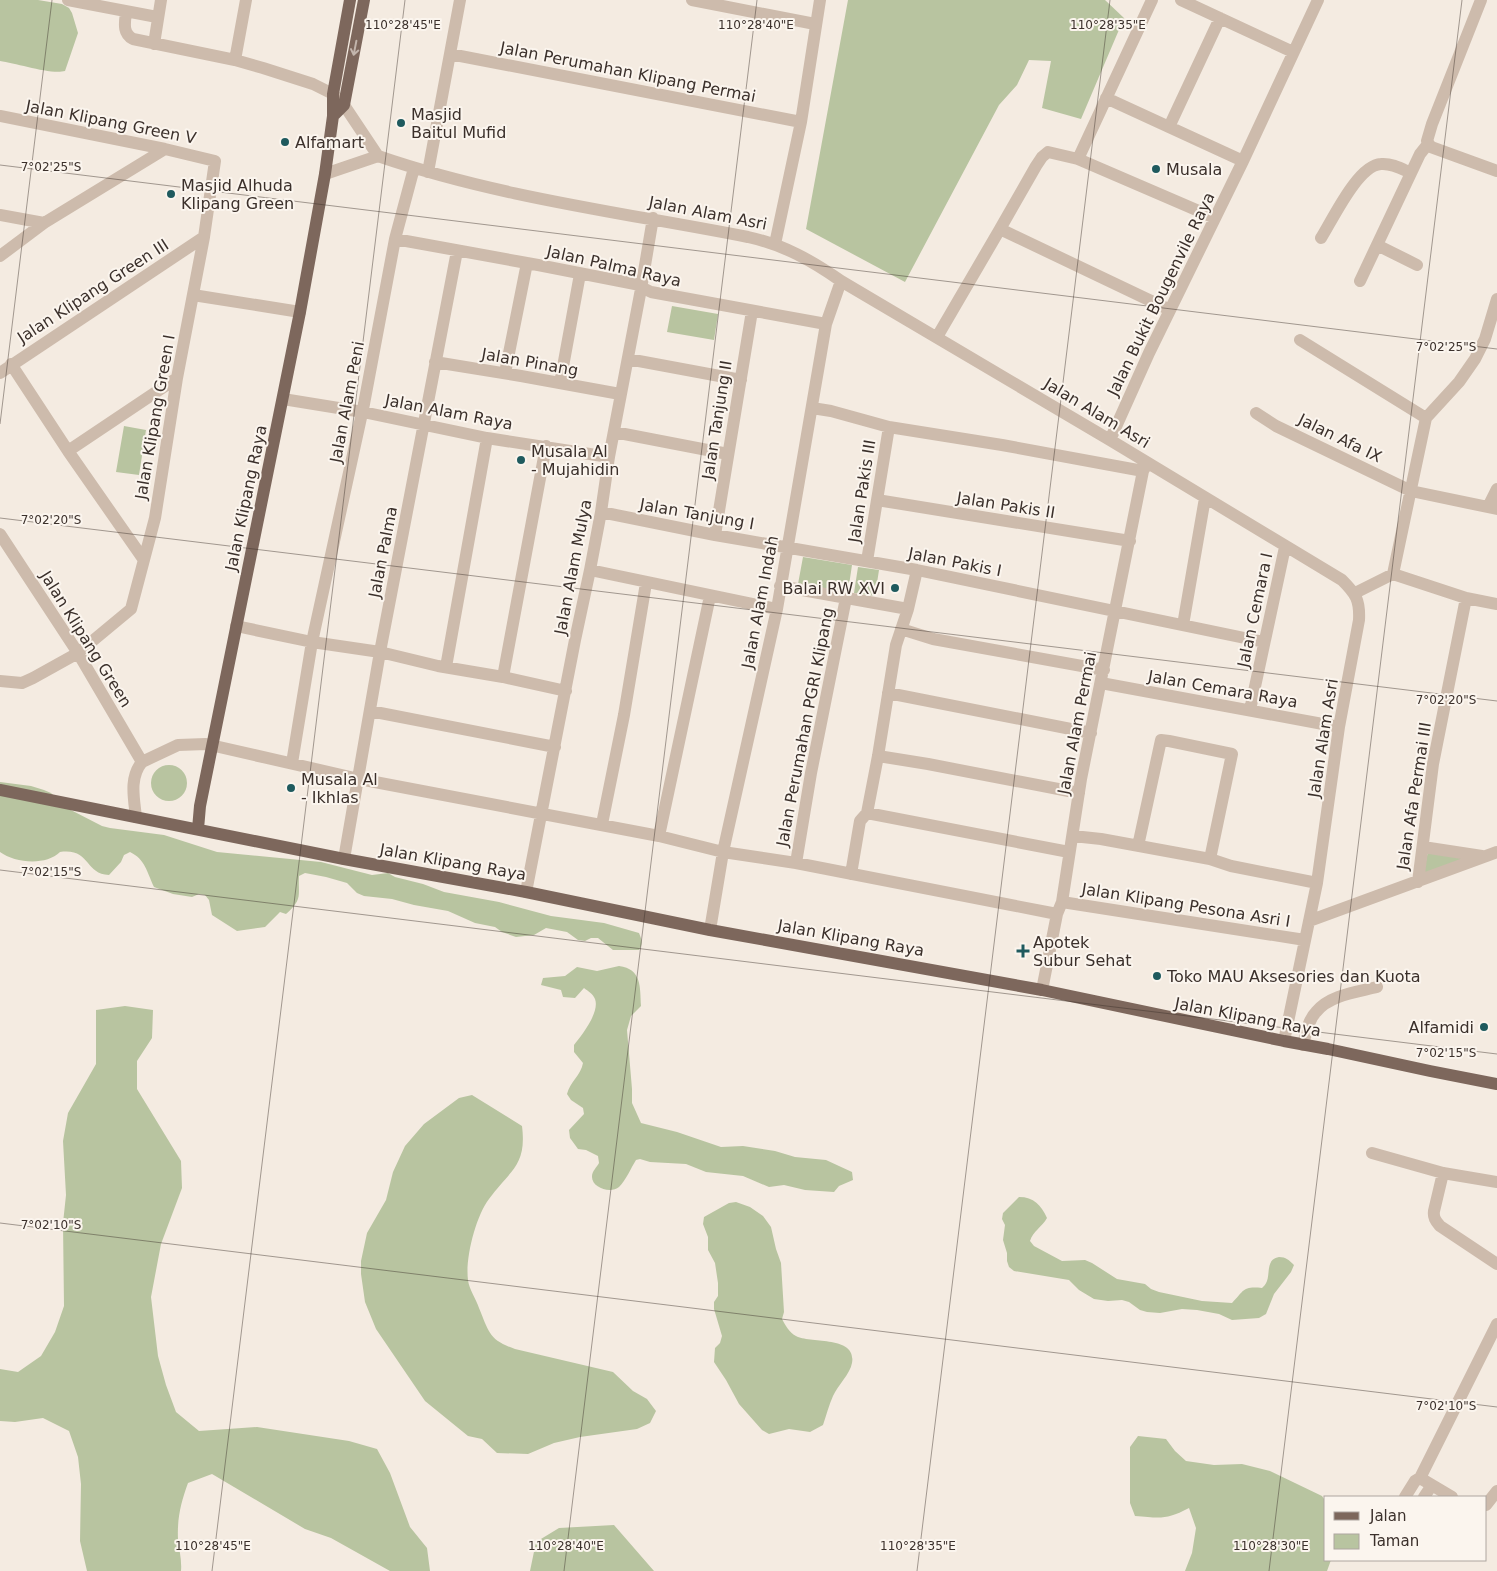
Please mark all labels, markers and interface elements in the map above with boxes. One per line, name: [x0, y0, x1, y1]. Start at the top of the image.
text: 110°28'45"E: [365, 18, 441, 32]
text: 110°28'40"E: [718, 18, 794, 32]
text: 110°28'35"E: [1070, 18, 1146, 32]
street label: Jalan Perumahan Klipang Permai: [498, 38, 757, 106]
one-way arrow: [350, 39, 359, 55]
street label: Jalan Klipang Green V: [23, 96, 198, 148]
place label: Masjid Baitul Mufid: [411, 105, 506, 142]
marker: Masjid Baitul Mufid: [395, 117, 407, 129]
place label: Alfamart: [295, 133, 364, 152]
marker: Alfamart: [279, 136, 291, 148]
text: 7°02'25"S: [21, 160, 81, 174]
place label: Musala: [1166, 160, 1222, 179]
marker: Musala: [1150, 163, 1162, 175]
place label: Masjid Alhuda Klipang Green: [181, 176, 294, 213]
marker: Masjid Alhuda Klipang Green: [165, 188, 177, 200]
street label: Jalan Bukit Bougenvile Raya: [1103, 189, 1219, 400]
street label: Jalan Alam Asri: [646, 192, 769, 234]
street label: Jalan Klipang Green III: [13, 235, 172, 348]
street label: Jalan Palma Raya: [544, 241, 683, 291]
street label: Jalan Klipang Green I: [131, 333, 179, 502]
street label: Jalan Alam Peni: [326, 340, 368, 465]
text: 7°02'25"S: [1416, 340, 1476, 354]
street label: Jalan Pinang: [479, 344, 580, 380]
street label: Jalan Tanjung II: [698, 359, 736, 482]
street label: Jalan Alam Asri: [1040, 373, 1153, 452]
street label: Jalan Alam Raya: [383, 390, 514, 434]
street label: Jalan Afa IX: [1294, 409, 1385, 466]
street label: Jalan Klipang Raya: [221, 423, 271, 574]
street label: Jalan Pakis III: [844, 438, 880, 545]
place label: Musala Al - Mujahidin: [531, 442, 619, 479]
marker: Musala Al - Mujahidin: [515, 454, 527, 466]
street label: Jalan Pakis II: [954, 488, 1057, 522]
street label: Jalan Tanjung I: [637, 494, 756, 533]
street label: Jalan Alam Mulya: [550, 498, 595, 637]
street label: Jalan Palma: [365, 505, 401, 600]
text: 7°02'20"S: [21, 513, 81, 527]
street label: Jalan Alam Indah: [738, 534, 782, 671]
street label: Jalan Pakis I: [906, 543, 1003, 580]
street label: Jalan Cemara I: [1233, 551, 1276, 670]
street label: Jalan Klipang Green: [36, 566, 136, 711]
place label: Balai RW XVI: [782, 579, 885, 598]
marker: Balai RW XVI: [889, 582, 901, 594]
street label: Jalan Perumahan PGRI Klipang: [772, 606, 837, 849]
street label: Jalan Alam Permai: [1054, 650, 1100, 797]
street label: Jalan Cemara Raya: [1146, 666, 1299, 712]
street label: Jalan Alam Asri: [1304, 677, 1342, 800]
text: 7°02'20"S: [1416, 693, 1476, 707]
street label: Jalan Afa Permai III: [1393, 721, 1435, 872]
place label: Musala Al - Ikhlas: [301, 770, 378, 807]
marker: Musala Al - Ikhlas: [285, 782, 297, 794]
street label: Jalan Klipang Raya: [377, 840, 528, 884]
text: 7°02'15"S: [21, 865, 81, 879]
street label: Jalan Klipang Pesona Asri I: [1079, 879, 1292, 931]
street label: Jalan Klipang Raya: [775, 916, 926, 960]
place label: Apotek Subur Sehat: [1033, 933, 1131, 970]
marker: Apotek Subur Sehat: [1017, 945, 1029, 957]
place label: Toko MAU Aksesories dan Kuota: [1166, 967, 1421, 986]
marker: Toko MAU Aksesories dan Kuota: [1151, 970, 1163, 982]
street label: Jalan Klipang Raya: [1172, 993, 1323, 1041]
place label: Alfamidi: [1409, 1018, 1474, 1037]
marker: Alfamidi: [1478, 1021, 1490, 1033]
text: 7°02'15"S: [1416, 1046, 1476, 1060]
text: 7°02'10"S: [21, 1218, 81, 1232]
text: 7°02'10"S: [1416, 1399, 1476, 1413]
legend: [1324, 1496, 1487, 1561]
text: Jalan: [1369, 1507, 1406, 1525]
text: Taman: [1369, 1532, 1419, 1550]
text: 110°28'45"E: [175, 1539, 251, 1553]
text: 110°28'40"E: [528, 1539, 604, 1553]
text: 110°28'35"E: [880, 1539, 956, 1553]
text: 110°28'30"E: [1233, 1539, 1309, 1553]

